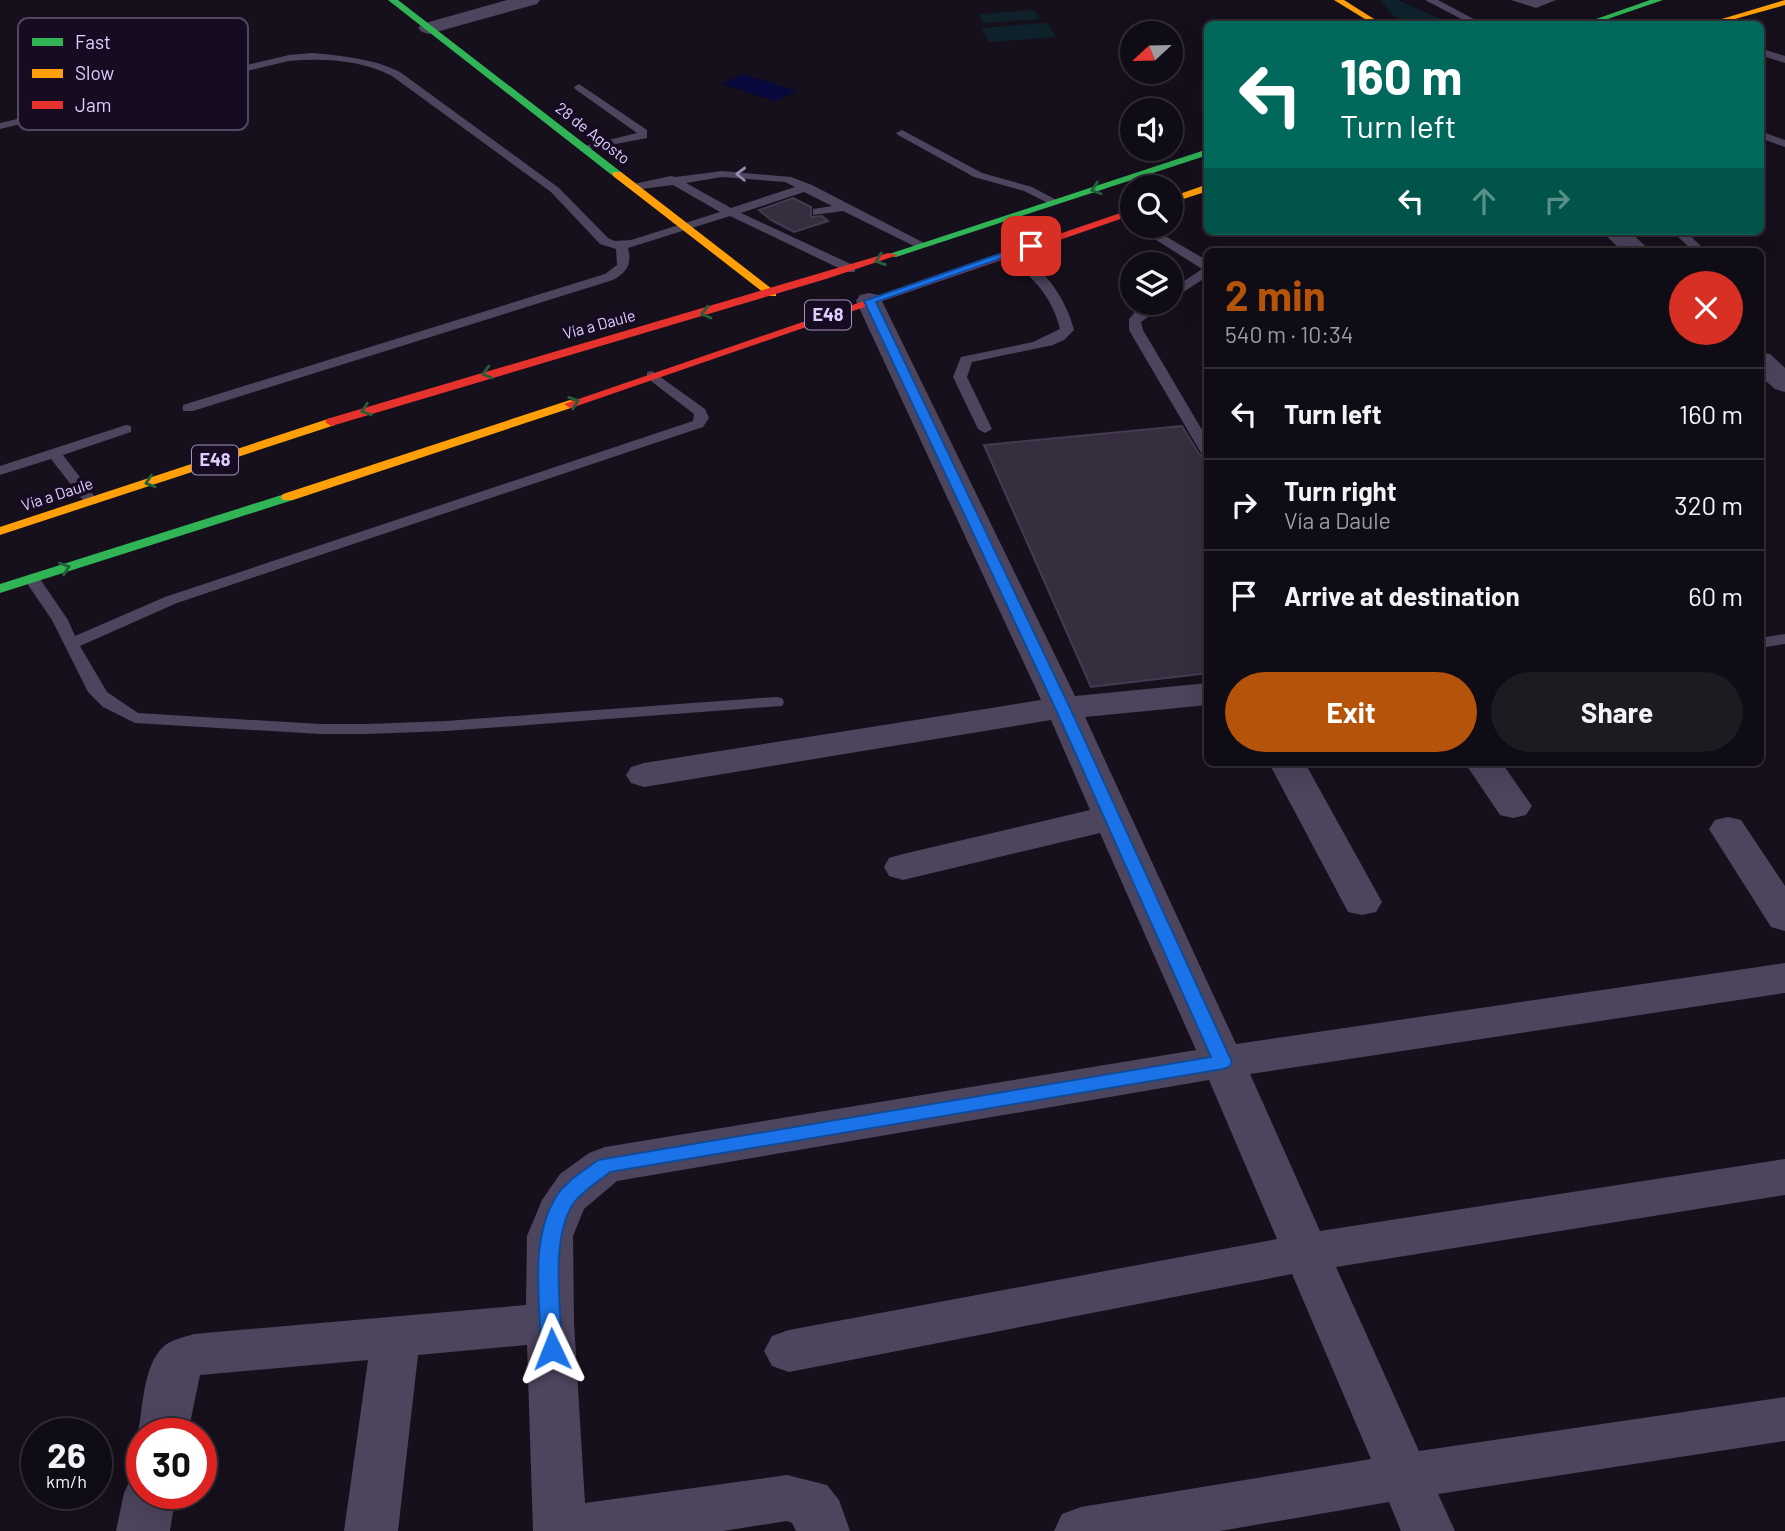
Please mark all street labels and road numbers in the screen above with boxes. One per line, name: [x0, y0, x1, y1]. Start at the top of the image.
street label: 28 de Agosto: [552, 98, 634, 168]
road number: E48: [805, 300, 851, 330]
street label: Vía a Daule: [561, 305, 637, 342]
road number: E48: [192, 446, 238, 474]
street label: Vía a Daule: [19, 473, 95, 514]

